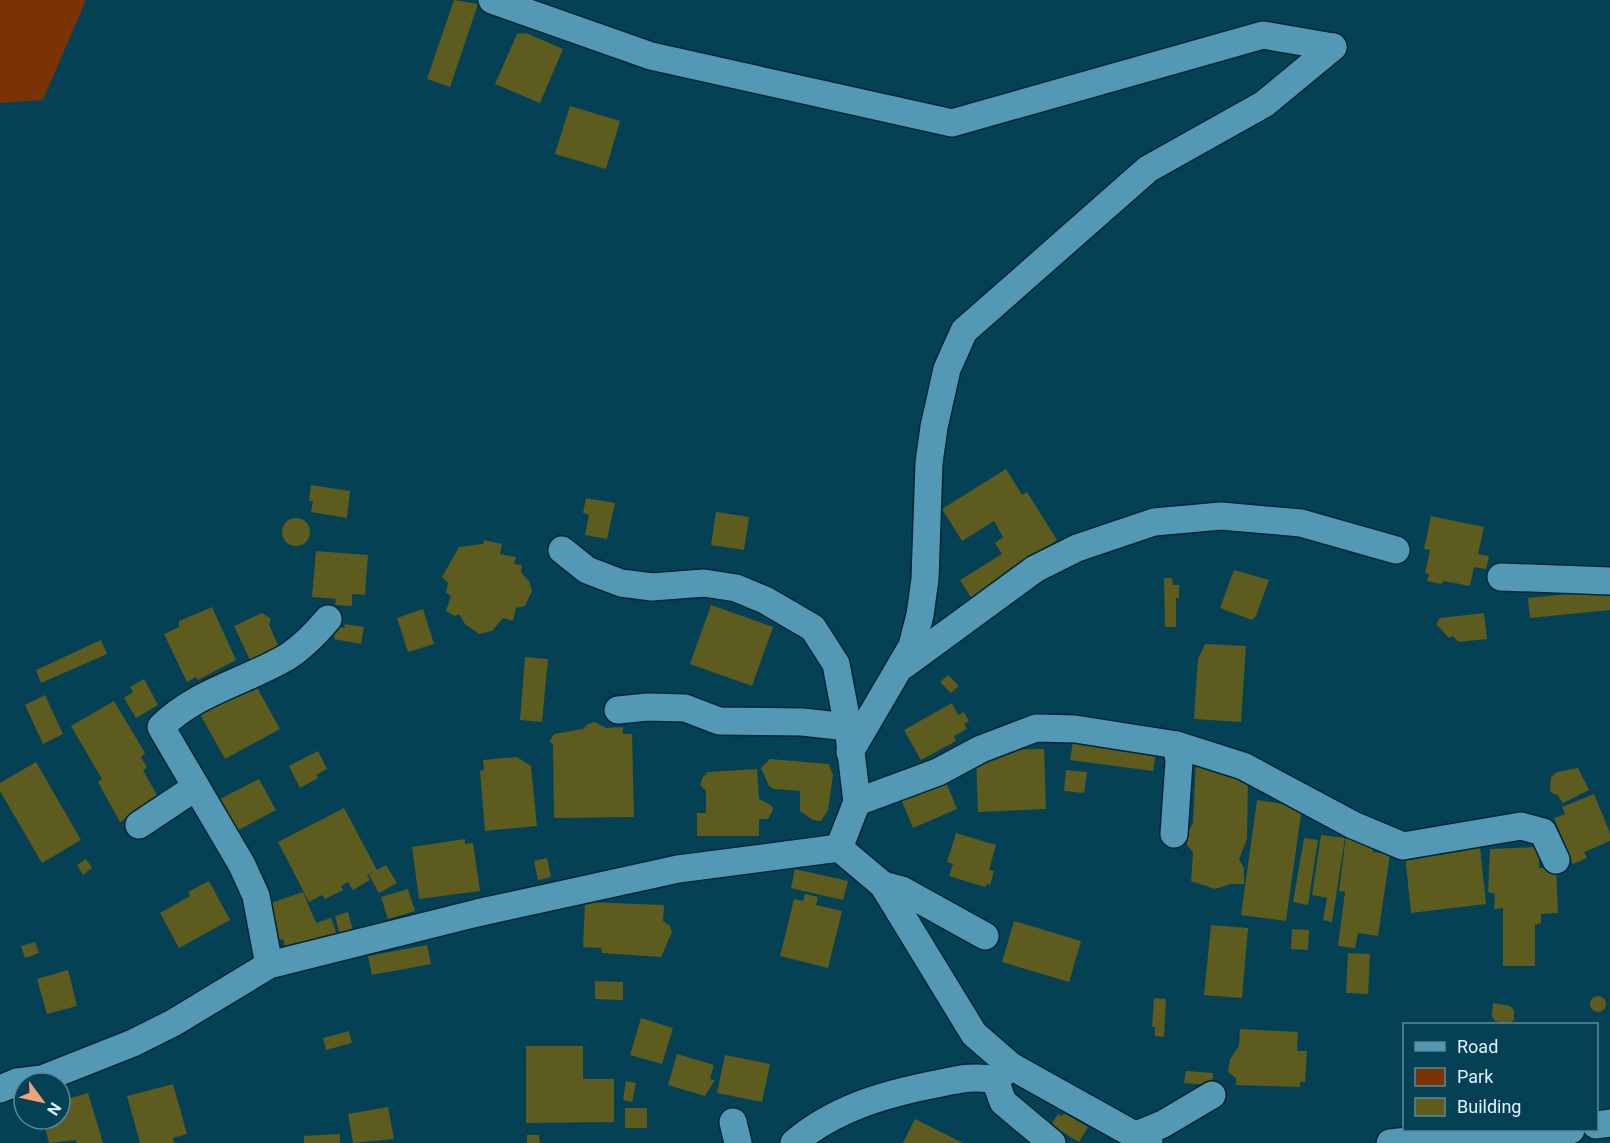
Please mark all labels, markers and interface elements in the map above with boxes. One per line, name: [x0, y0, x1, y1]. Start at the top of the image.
legend: [1403, 1023, 1598, 1131]
text: Road: [1457, 1036, 1498, 1057]
text: Park: [1457, 1066, 1494, 1087]
north arrow: [12, 1071, 72, 1131]
text: Building: [1457, 1096, 1521, 1117]
text: N: [43, 1099, 65, 1119]

